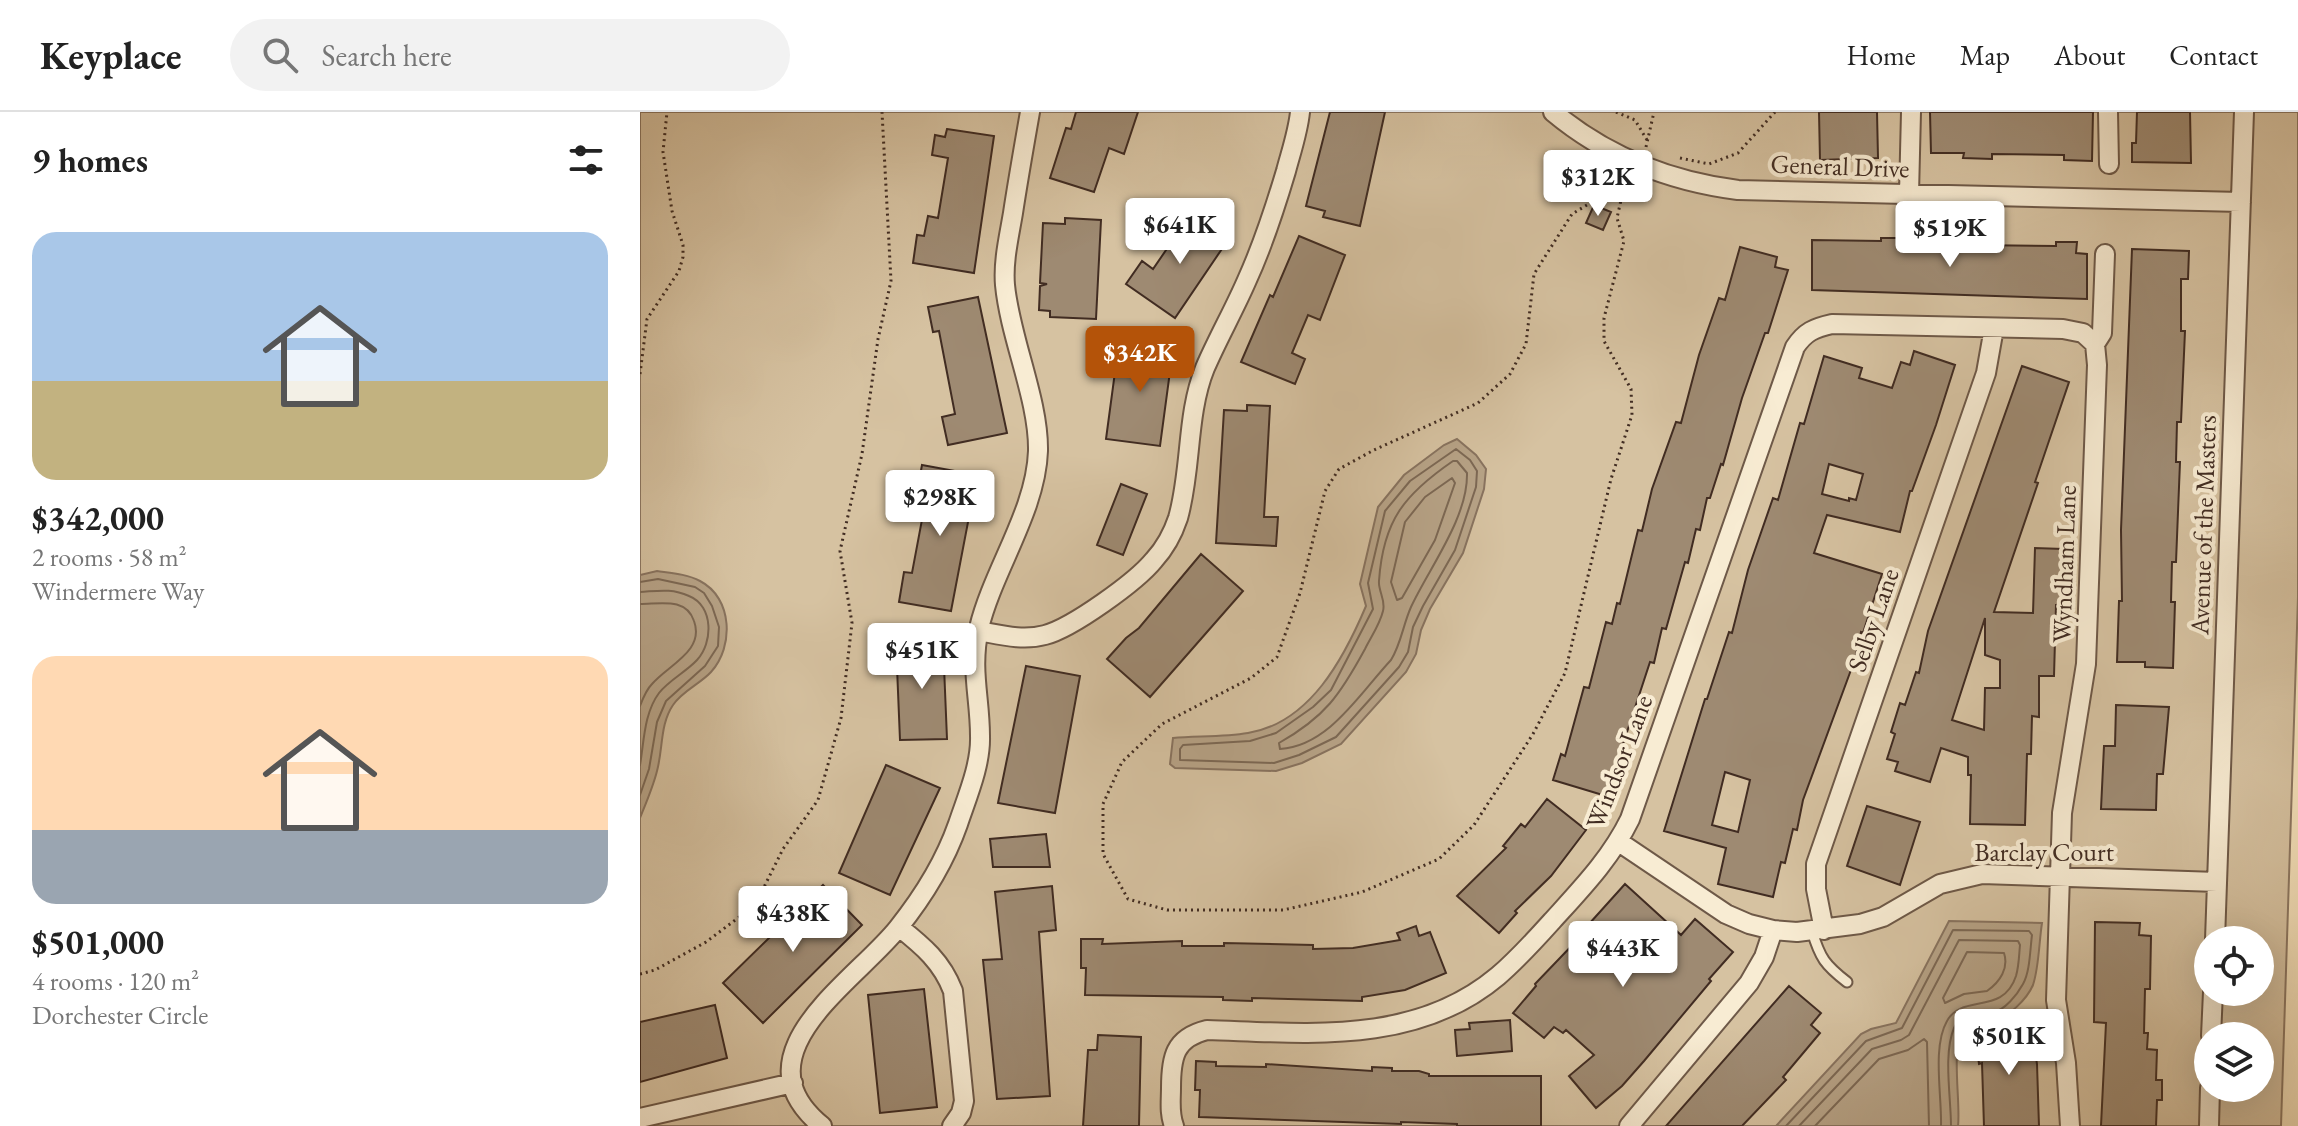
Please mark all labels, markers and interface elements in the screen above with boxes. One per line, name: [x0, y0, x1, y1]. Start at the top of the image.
search box: [230, 19, 790, 91]
text: Keyplace: [40, 31, 182, 80]
icon: search: [258, 33, 302, 77]
text: Search here: [322, 36, 452, 75]
text: Home: [1846, 37, 1916, 73]
text: Map: [1960, 37, 2010, 73]
text: About: [2054, 37, 2125, 73]
text: Contact: [2169, 37, 2258, 73]
text: 9 homes: [32, 138, 148, 182]
icon: filters: [564, 138, 608, 182]
street label: General Drive: [1770, 147, 1910, 185]
pin: $312K: [1542, 150, 1654, 218]
text: $312K: [1561, 159, 1635, 193]
pin: $641K: [1124, 198, 1236, 266]
pin: $519K: [1894, 201, 2006, 269]
text: $641K: [1143, 207, 1217, 241]
text: $519K: [1913, 210, 1987, 244]
icon: home: [248, 284, 392, 428]
pin: $342K: [1084, 326, 1196, 394]
text: $342K: [1103, 335, 1177, 369]
street label: Avenue of the Masters: [2182, 414, 2224, 637]
pin: $298K: [884, 470, 996, 538]
text: $298K: [903, 479, 977, 513]
street label: Wyndham Lane: [2044, 484, 2084, 644]
text: $342,000: [32, 496, 164, 540]
text: 2 rooms · 58 m²: [32, 540, 187, 574]
street label: Selby Lane: [1839, 564, 1907, 676]
text: Windermere Way: [32, 574, 204, 608]
pin: $451K: [866, 623, 978, 691]
text: $451K: [885, 632, 959, 666]
street label: Windsor Lane: [1578, 690, 1660, 834]
icon: home: [248, 708, 392, 852]
street label: Barclay Court: [1974, 835, 2114, 869]
pin: $438K: [737, 886, 849, 954]
text: $438K: [756, 895, 830, 929]
text: $501,000: [32, 920, 164, 964]
pin: $443K: [1567, 921, 1679, 989]
map controls: [2194, 926, 2274, 1102]
button: locate: [2194, 926, 2274, 1006]
text: $443K: [1586, 930, 1660, 964]
text: 4 rooms · 120 m²: [32, 964, 199, 998]
text: Dorchester Circle: [32, 998, 208, 1032]
pin: $501K: [1953, 1009, 2065, 1077]
text: $501K: [1972, 1018, 2046, 1052]
button: layers: [2194, 1022, 2274, 1102]

